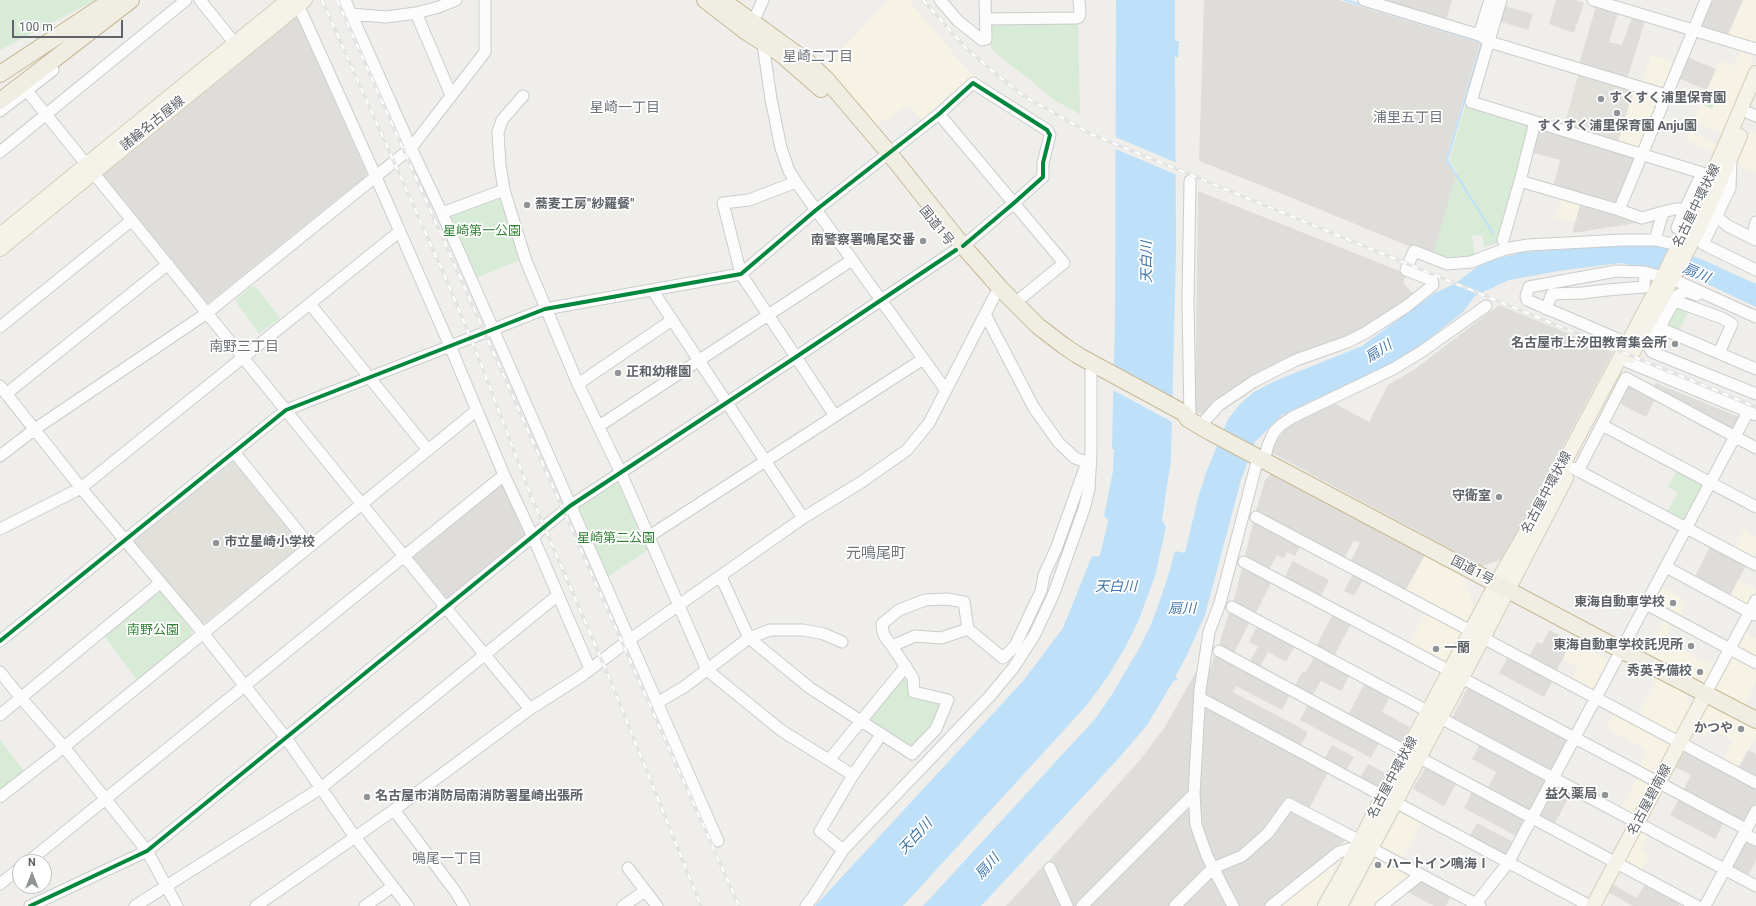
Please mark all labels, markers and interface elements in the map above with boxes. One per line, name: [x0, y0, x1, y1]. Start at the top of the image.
scale bar: [14, 12, 125, 38]
text: 100 m: [19, 20, 53, 34]
district label: 星崎二丁目: [783, 49, 853, 65]
place label: すくすく浦里保育園: [1609, 91, 1726, 107]
street label: 諸輪名古屋線: [118, 93, 188, 155]
marker: すくすく浦里保育園: [1596, 94, 1606, 104]
district label: 星崎一丁目: [590, 100, 660, 116]
marker: すくすく浦里保育園 Anju園: [1612, 108, 1622, 118]
district label: 浦里五丁目: [1373, 110, 1443, 126]
place label: すくすく浦里保育園 Anju園: [1537, 119, 1697, 135]
street label: 名古屋中環状線: [1670, 162, 1724, 250]
place label: 蕎麦工房"紗羅餐": [535, 197, 634, 213]
marker: 蕎麦工房"紗羅餐": [522, 200, 532, 210]
street label: 国道1号: [915, 203, 957, 249]
park label: 星崎第一公園: [443, 224, 521, 240]
place label: 南警察署鳴尾交番: [811, 233, 915, 249]
marker: 南警察署鳴尾交番: [918, 236, 928, 246]
water label: 天白川: [1139, 241, 1155, 283]
water label: 扇川: [1680, 261, 1712, 287]
place label: 名古屋市上汐田教育集会所: [1511, 336, 1667, 352]
water label: 扇川: [1363, 337, 1395, 367]
district label: 南野三丁目: [209, 339, 279, 355]
marker: 名古屋市上汐田教育集会所: [1670, 339, 1680, 349]
place label: 正和幼稚園: [626, 365, 691, 381]
marker: 正和幼稚園: [613, 368, 623, 378]
street label: 名古屋中環状線: [1519, 449, 1575, 537]
place label: 守衛室: [1452, 489, 1491, 505]
marker: 守衛室: [1494, 492, 1504, 502]
park label: 星崎第二公園: [577, 531, 655, 547]
place label: 市立星崎小学校: [224, 535, 315, 551]
marker: 市立星崎小学校: [211, 538, 221, 548]
district label: 元鳴尾町: [846, 545, 906, 563]
street label: 国道1号: [1448, 553, 1496, 589]
water label: 天白川: [1095, 579, 1137, 595]
place label: 東海自動車学校: [1574, 595, 1665, 611]
marker: 東海自動車学校: [1668, 598, 1678, 608]
water label: 扇川: [1168, 601, 1196, 617]
park label: 南野公園: [127, 623, 179, 639]
place label: 東海自動車学校託児所: [1553, 638, 1683, 654]
place label: 一蘭: [1444, 641, 1470, 657]
marker: 東海自動車学校託児所: [1686, 641, 1696, 651]
marker: 一蘭: [1431, 644, 1441, 654]
place label: 秀英予備校: [1627, 664, 1692, 680]
marker: 秀英予備校: [1695, 667, 1705, 677]
place label: かつや: [1694, 721, 1733, 737]
marker: かつや: [1736, 724, 1746, 734]
street label: 名古屋中環状線: [1365, 734, 1421, 822]
street label: 名古屋碧南線: [1625, 762, 1675, 838]
place label: 益久薬局: [1545, 787, 1597, 803]
place label: 名古屋市消防局南消防署星崎出張所: [375, 789, 583, 805]
marker: 益久薬局: [1600, 790, 1610, 800]
marker: 名古屋市消防局南消防署星崎出張所: [362, 792, 372, 802]
water label: 天白川: [896, 816, 936, 858]
district label: 鳴尾一丁目: [412, 851, 482, 867]
water label: 扇川: [972, 851, 1004, 883]
north arrow: [12, 854, 52, 894]
text: N: [28, 856, 36, 869]
place label: ハートイン鳴海Ⅰ: [1386, 857, 1490, 873]
marker: ハートイン鳴海Ⅰ: [1373, 860, 1383, 870]

